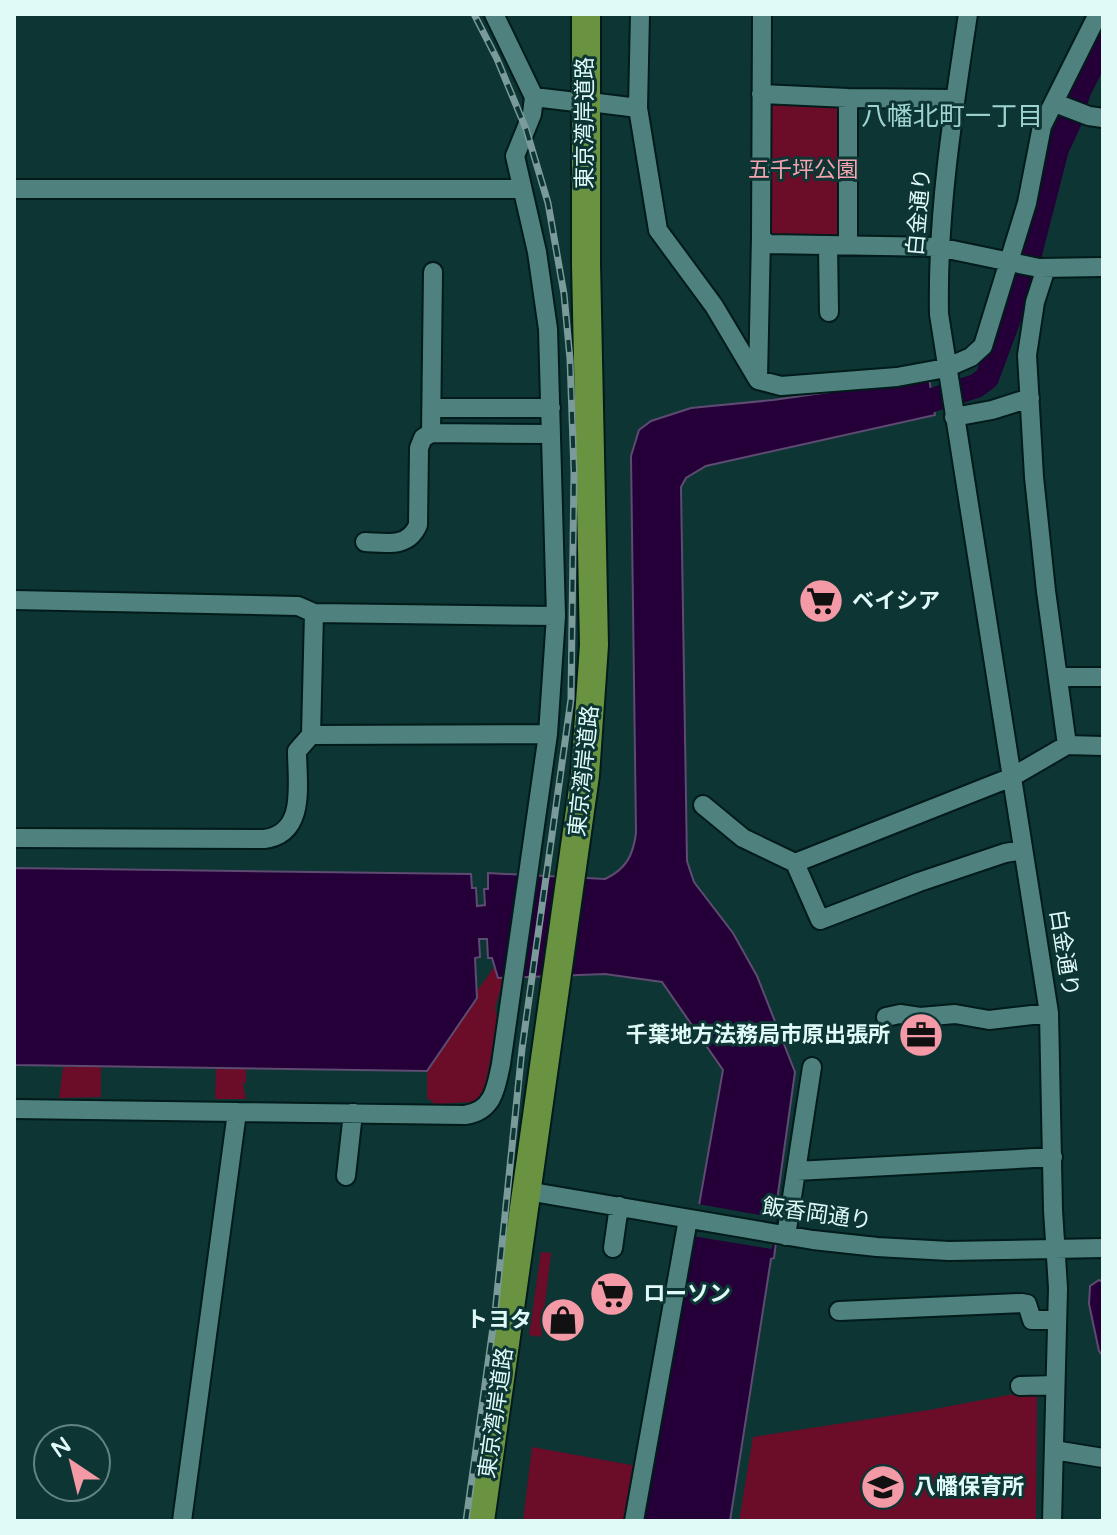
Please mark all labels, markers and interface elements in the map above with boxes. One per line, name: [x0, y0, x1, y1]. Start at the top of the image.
street label: 東京湾岸道路: [572, 57, 598, 189]
district label: 八幡北町一丁目: [861, 101, 1043, 132]
park label: 五千坪公園: [748, 157, 858, 183]
street label: 白金通り: [902, 167, 936, 257]
supermarket icon: ベイシア: [797, 577, 845, 625]
place label: ベイシア: [852, 588, 940, 614]
street label: 東京湾岸道路: [564, 704, 604, 838]
street label: 白金通り: [1044, 908, 1084, 998]
office icon: 千葉地方法務局市原出張所: [897, 1011, 945, 1059]
place label: 千葉地方法務局市原出張所: [626, 1022, 890, 1048]
street label: 飯香岡通り: [761, 1193, 873, 1235]
supermarket icon: ローソン: [588, 1270, 636, 1318]
place label: ローソン: [643, 1281, 731, 1307]
shop icon: トヨタ: [539, 1296, 587, 1344]
place label: トヨタ: [466, 1307, 532, 1333]
street label: 東京湾岸道路: [474, 1346, 518, 1480]
north arrow: [32, 1423, 112, 1503]
text: N: [46, 1432, 76, 1463]
school or university icon: 八幡保育所: [859, 1463, 907, 1511]
place label: 八幡保育所: [914, 1474, 1024, 1500]

